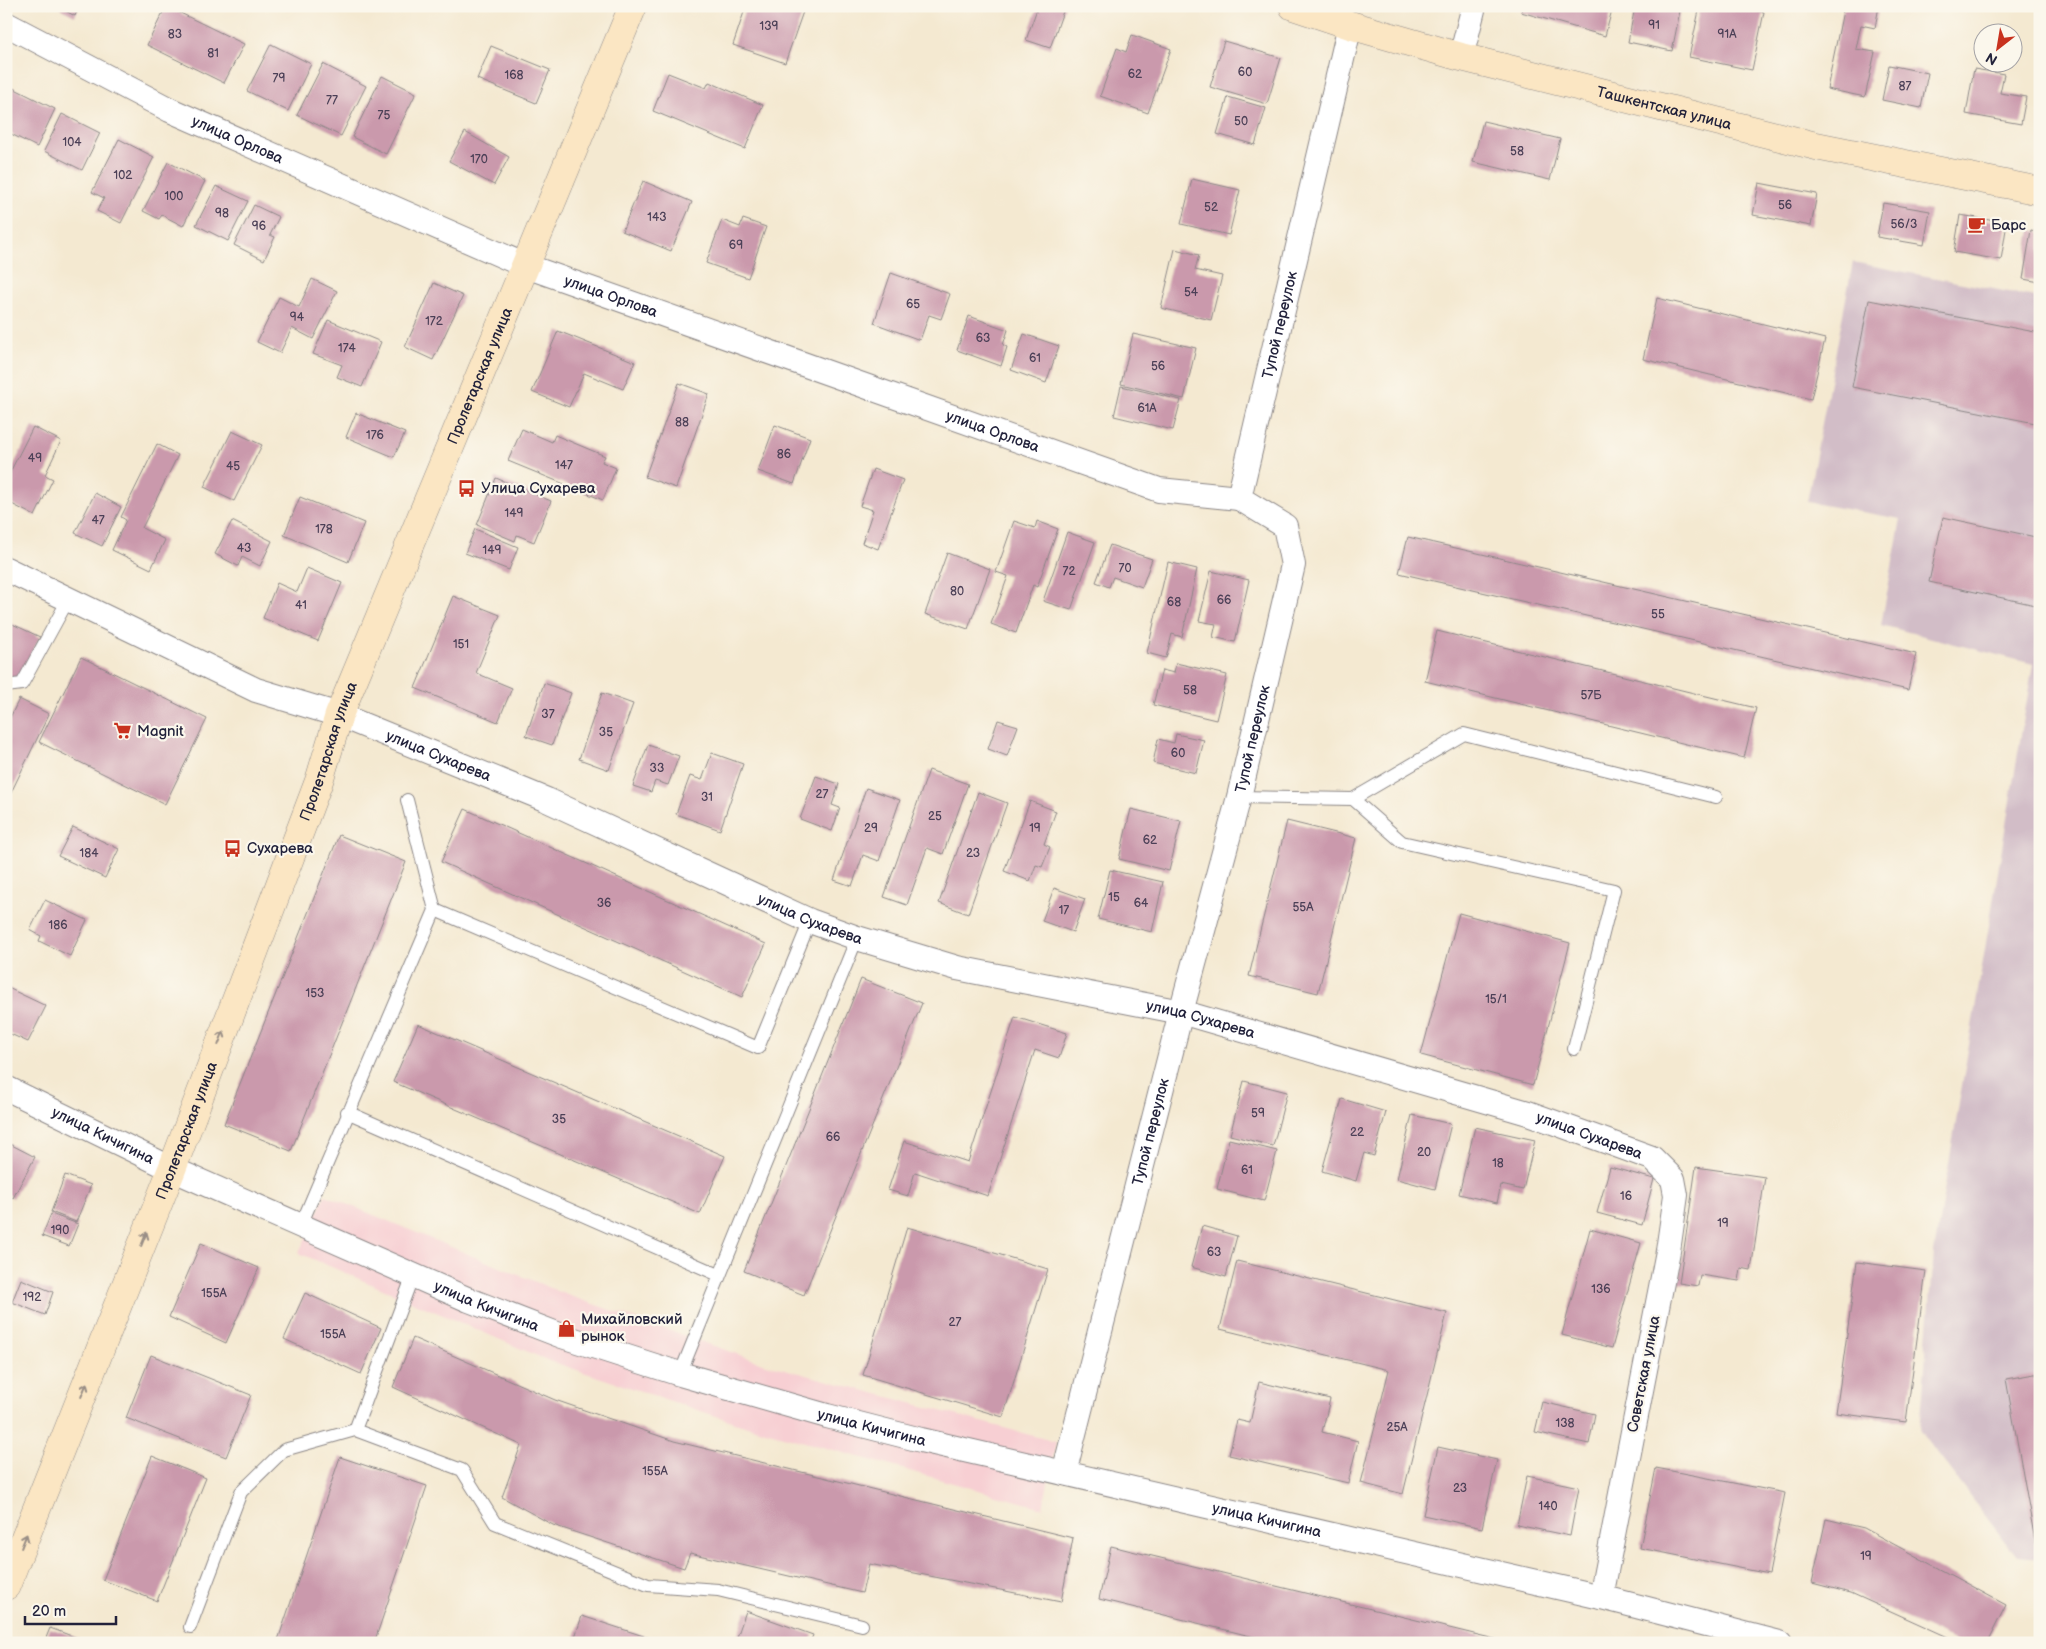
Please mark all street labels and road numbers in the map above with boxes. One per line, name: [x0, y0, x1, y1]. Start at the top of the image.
street label: Ташкентская улица: [1595, 82, 1734, 134]
street label: улица Орлова: [189, 111, 286, 168]
street label: Тупой переулок: [1258, 269, 1301, 381]
street label: улица Орлова: [562, 271, 660, 321]
street label: Пролетарская улица: [443, 304, 517, 447]
street label: улица Орлова: [943, 406, 1042, 456]
street label: Пролетарская улица: [295, 679, 361, 824]
street label: Тупой переулок: [1231, 683, 1274, 795]
street label: улица Сухарева: [383, 726, 494, 786]
street label: улица Сухарева: [755, 889, 865, 949]
street label: улица Сухарева: [1145, 996, 1257, 1043]
street label: Пролетарская улица: [151, 1059, 221, 1202]
street label: Тупой переулок: [1128, 1076, 1173, 1187]
street label: улица Кичигина: [49, 1102, 157, 1168]
street label: улица Сухарева: [1534, 1107, 1645, 1163]
street label: улица Кичигина: [431, 1276, 542, 1336]
street label: Советская улица: [1623, 1314, 1665, 1434]
street label: улица Кичигина: [815, 1404, 928, 1450]
street label: улица Кичигина: [1211, 1498, 1324, 1542]

